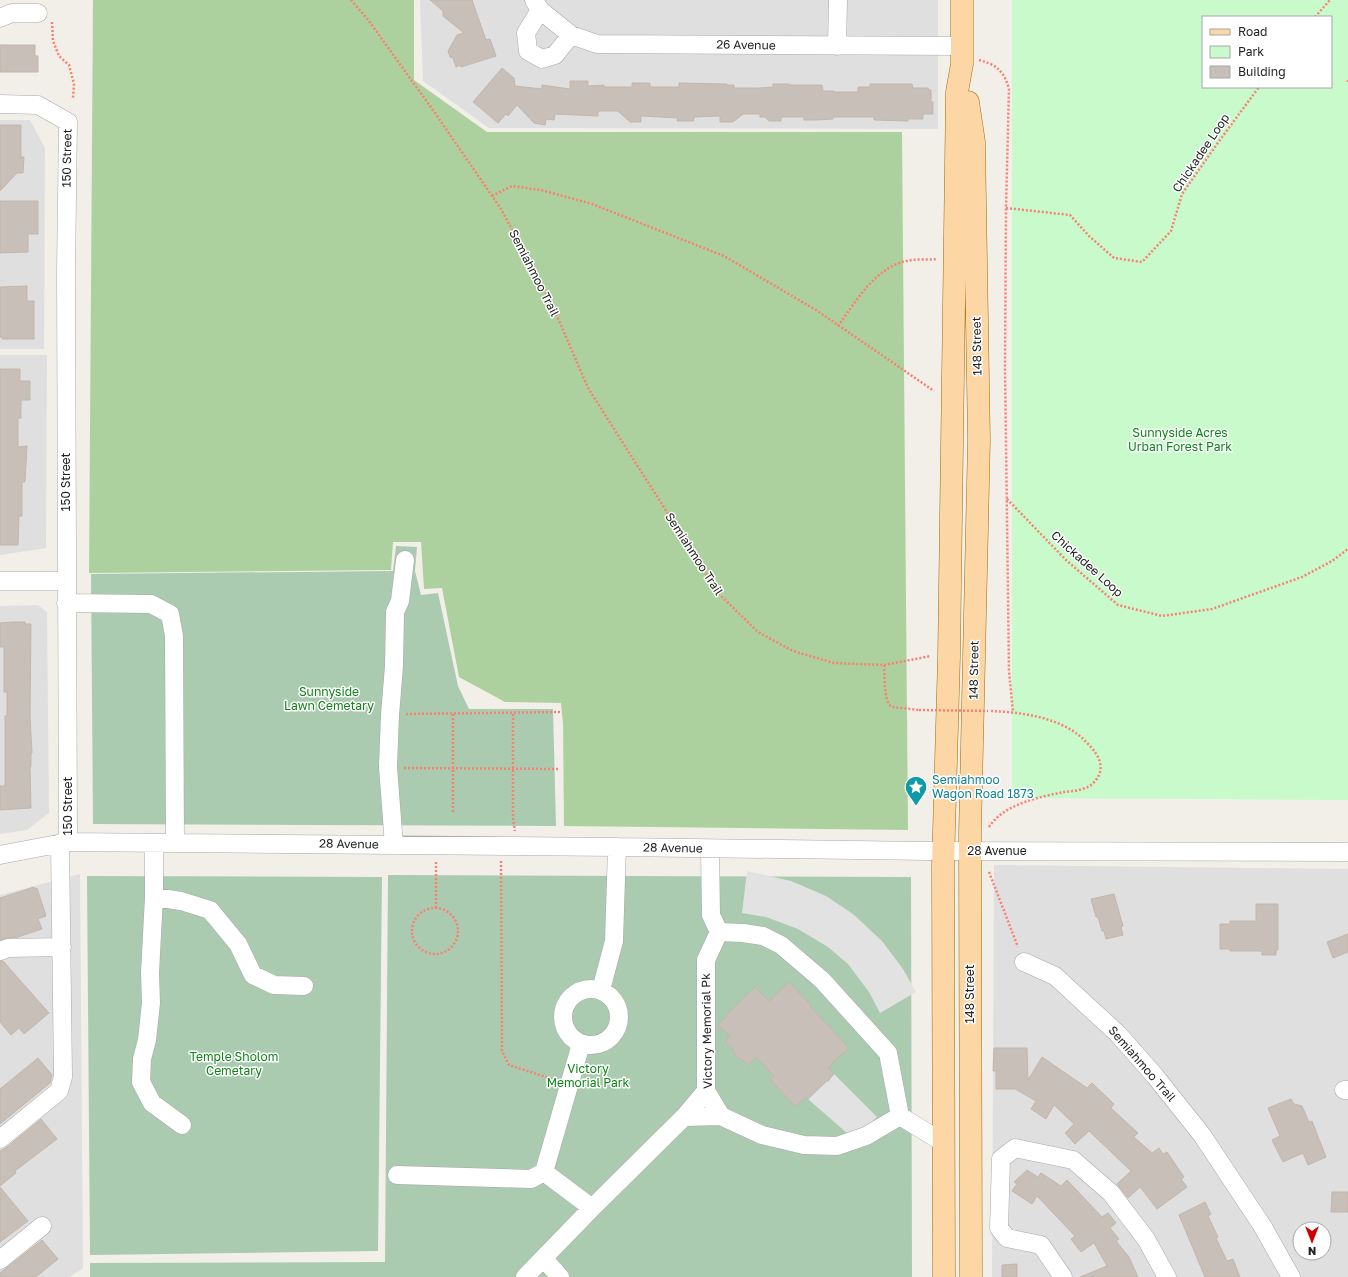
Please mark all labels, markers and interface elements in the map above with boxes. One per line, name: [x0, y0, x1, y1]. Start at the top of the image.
legend: [1202, 16, 1332, 88]
text: Road: [1238, 24, 1267, 39]
street label: 26 Avenue: [716, 36, 776, 53]
text: Park: [1238, 44, 1264, 59]
text: Building: [1238, 64, 1286, 79]
street label: Chickadee Loop: [1169, 111, 1232, 195]
street label: 150 Street: [58, 128, 75, 187]
street label: Semiahmoo Trail: [506, 227, 563, 319]
street label: 148 Street: [968, 316, 985, 376]
park label: Sunnyside Acres Urban Forest Park: [1128, 425, 1232, 454]
street label: 150 Street: [58, 452, 73, 511]
street label: Semiahmoo Trail: [662, 510, 727, 598]
street label: Chickadee Loop: [1048, 527, 1126, 600]
street label: 148 Street: [965, 640, 982, 700]
park label: Sunnyside Lawn Cemetary: [284, 684, 374, 713]
place label: Semiahmoo Wagon Road 1873: [932, 772, 1034, 801]
place icon: Semiahmoo Wagon Road 1873: [903, 774, 929, 807]
street label: 150 Street: [60, 776, 75, 835]
street label: 28 Avenue: [319, 835, 379, 852]
street label: 28 Avenue: [643, 839, 703, 856]
street label: 28 Avenue: [967, 843, 1027, 858]
street label: 148 Street: [962, 964, 977, 1023]
street label: Victory Memorial Pk: [698, 973, 715, 1089]
street label: Semiahmoo Trail: [1105, 1023, 1179, 1105]
park label: Temple Sholom Cemetary: [190, 1049, 278, 1078]
park label: Victory Memorial Park: [547, 1061, 630, 1090]
north arrow: [1292, 1221, 1332, 1261]
text: N: [1308, 1245, 1316, 1258]

